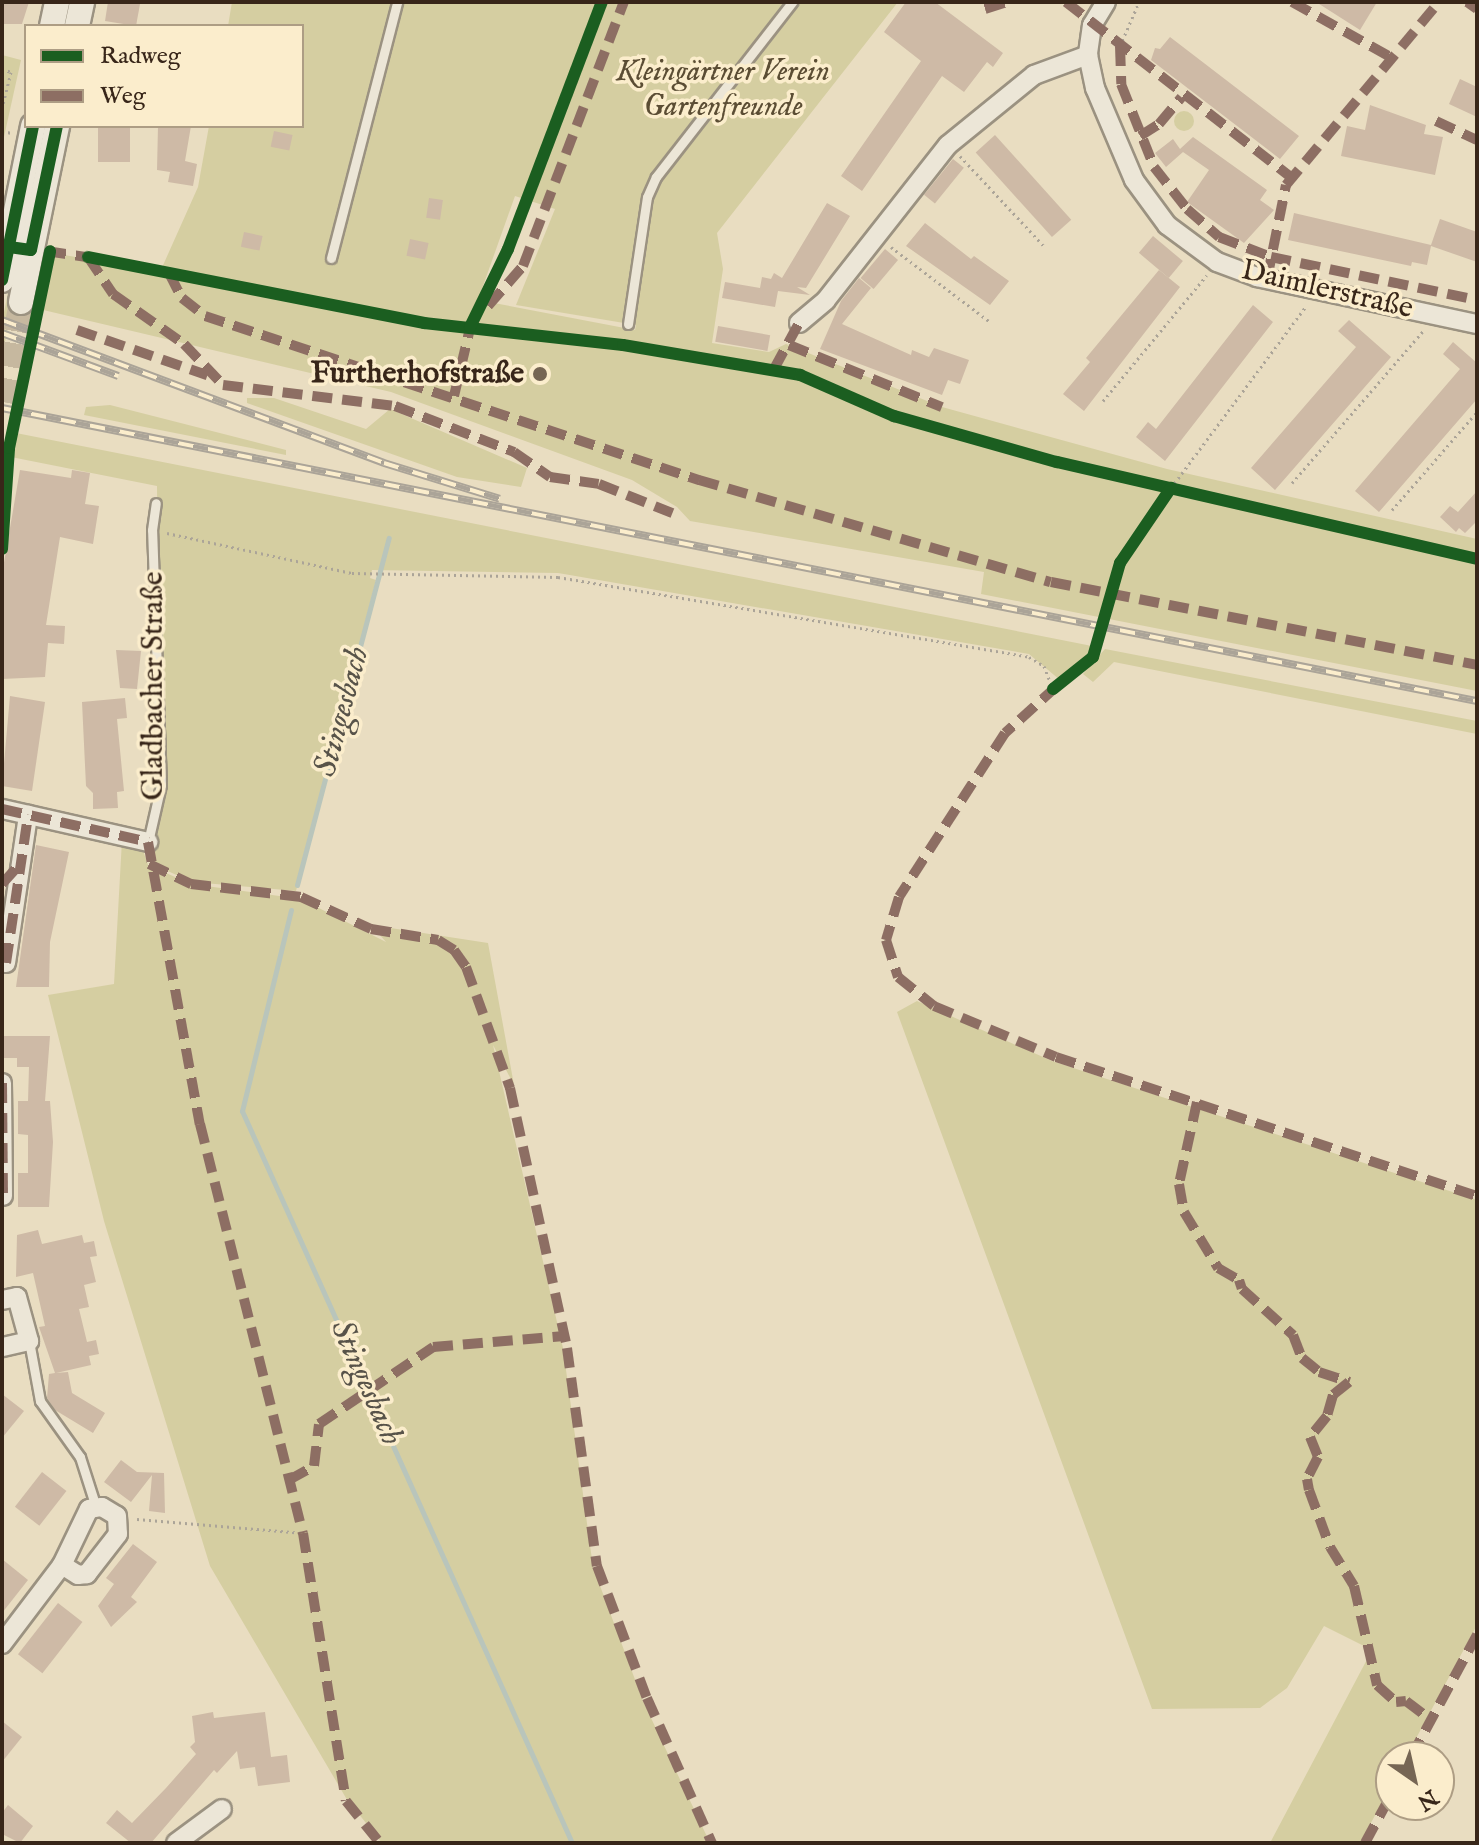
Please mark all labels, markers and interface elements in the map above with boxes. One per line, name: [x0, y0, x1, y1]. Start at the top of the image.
legend: [24, 24, 304, 128]
text: Radweg: [100, 41, 181, 72]
park label: Kleingärtner Verein Gartenfreunde: [616, 54, 830, 124]
text: Weg: [100, 81, 146, 112]
street label: Daimlerstraße: [1238, 253, 1416, 327]
place label: Furtherhofstraße: [311, 356, 524, 392]
marker: Furtherhofstraße: [531, 365, 549, 383]
street label: Gladbacher Straße: [136, 571, 172, 801]
water label: Stingesbach: [307, 643, 379, 781]
water label: Stingesbach: [320, 1315, 410, 1451]
north arrow: [1375, 1741, 1455, 1821]
text: N: [1412, 1782, 1443, 1816]

